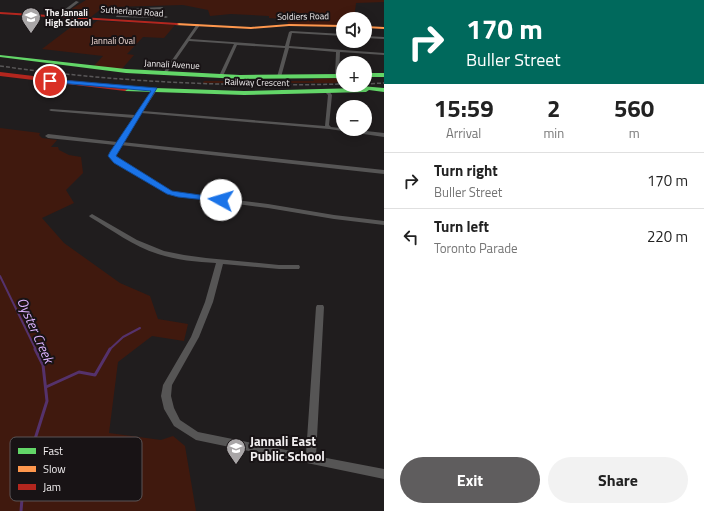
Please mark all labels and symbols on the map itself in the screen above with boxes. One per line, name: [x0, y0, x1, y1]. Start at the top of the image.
street label: Sutherland Road: [100, 2, 164, 20]
school or university icon: The Jannali High School: [20, 6, 42, 34]
place label: The Jannali High School: [45, 6, 91, 29]
street label: Soldiers Road: [277, 9, 329, 23]
park label: Jannali Oval: [91, 34, 135, 47]
street label: Jannali Avenue: [144, 56, 200, 72]
pin: [33, 64, 67, 98]
street label: Railway Crescent: [225, 75, 290, 89]
position arrow: [200, 179, 242, 221]
water label: Oyster Creek: [12, 294, 61, 368]
place label: Jannali East Public School: [250, 431, 325, 466]
legend: [10, 437, 142, 501]
school or university icon: Jannali East Public School: [225, 437, 247, 465]
text: Fast: [43, 443, 63, 459]
text: Slow: [43, 461, 66, 477]
text: Jam: [43, 479, 61, 495]

